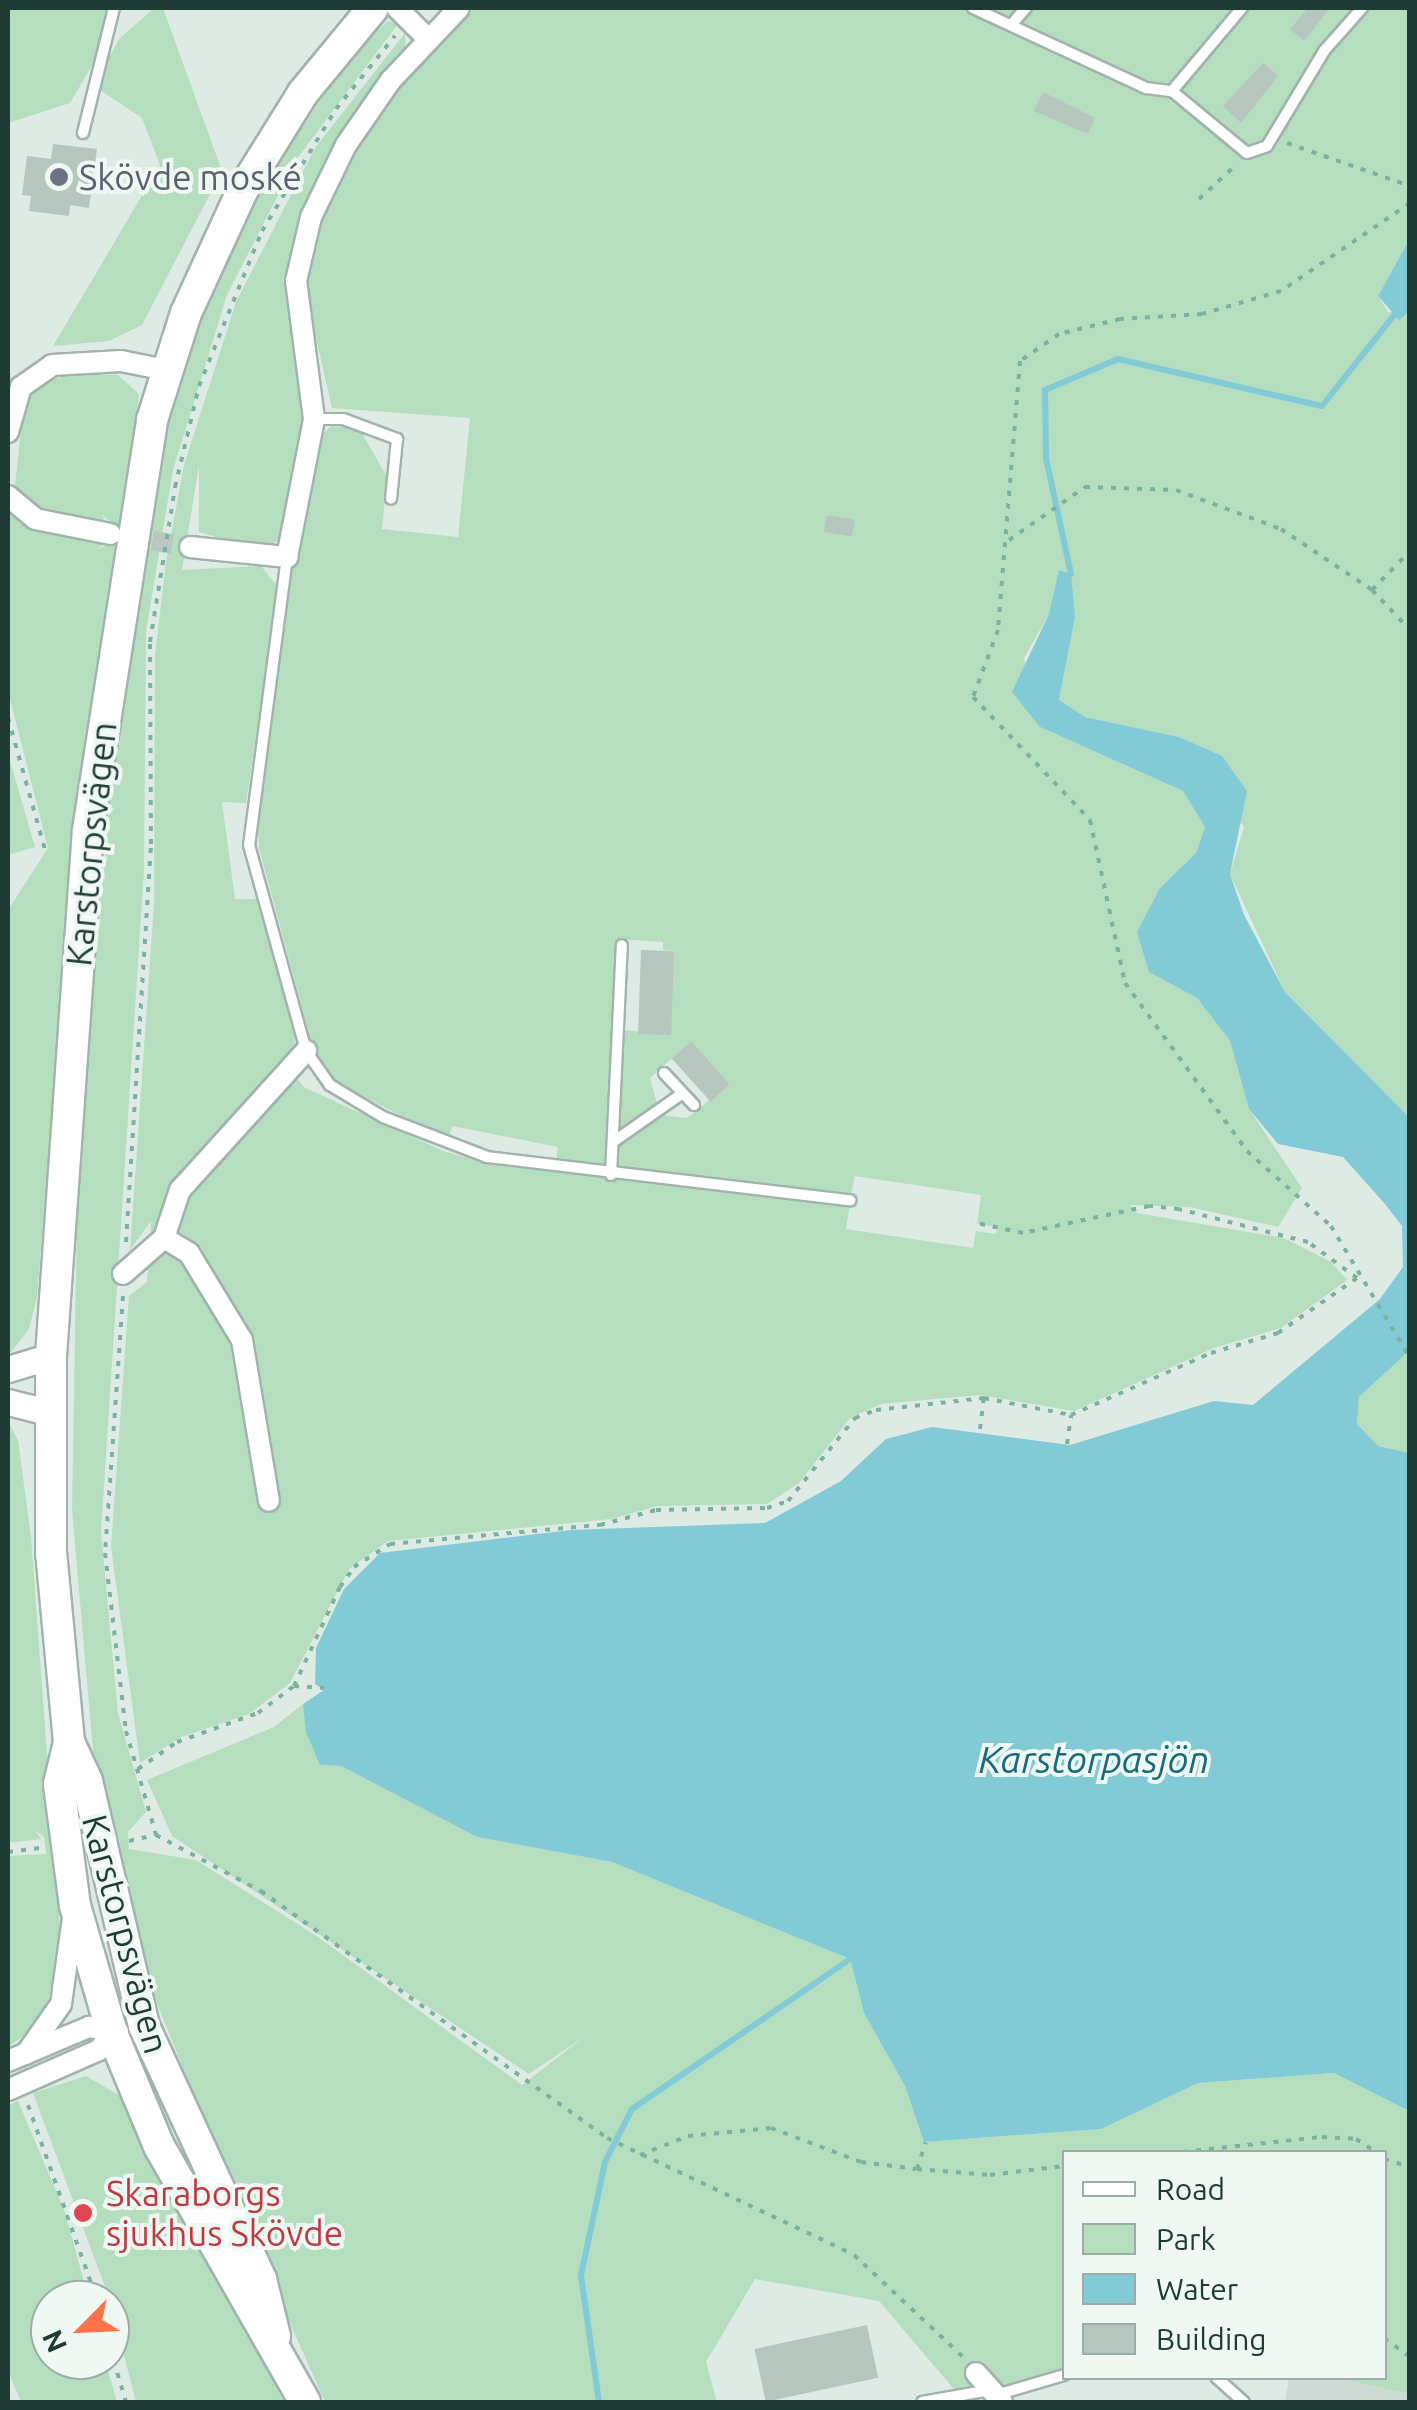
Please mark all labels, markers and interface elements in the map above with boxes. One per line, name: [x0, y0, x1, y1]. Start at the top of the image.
place label: Skövde moské: [79, 156, 302, 198]
marker: Skövde moské: [48, 166, 70, 188]
street label: Karstorpsvägen: [57, 720, 125, 968]
water label: Karstorpasjön: [979, 1737, 1209, 1783]
street label: Karstorpsvägen: [74, 1810, 178, 2058]
legend: [1062, 2150, 1387, 2380]
place label: Skaraborgs sjukhus Skövde: [106, 2172, 343, 2254]
text: Road: [1156, 2172, 1225, 2206]
marker: Skaraborgs sjukhus Skövde: [70, 2200, 96, 2226]
text: Park: [1156, 2222, 1216, 2256]
text: Water: [1156, 2272, 1238, 2306]
north arrow: [30, 2280, 130, 2380]
text: Building: [1156, 2322, 1267, 2356]
text: N: [36, 2326, 72, 2357]

